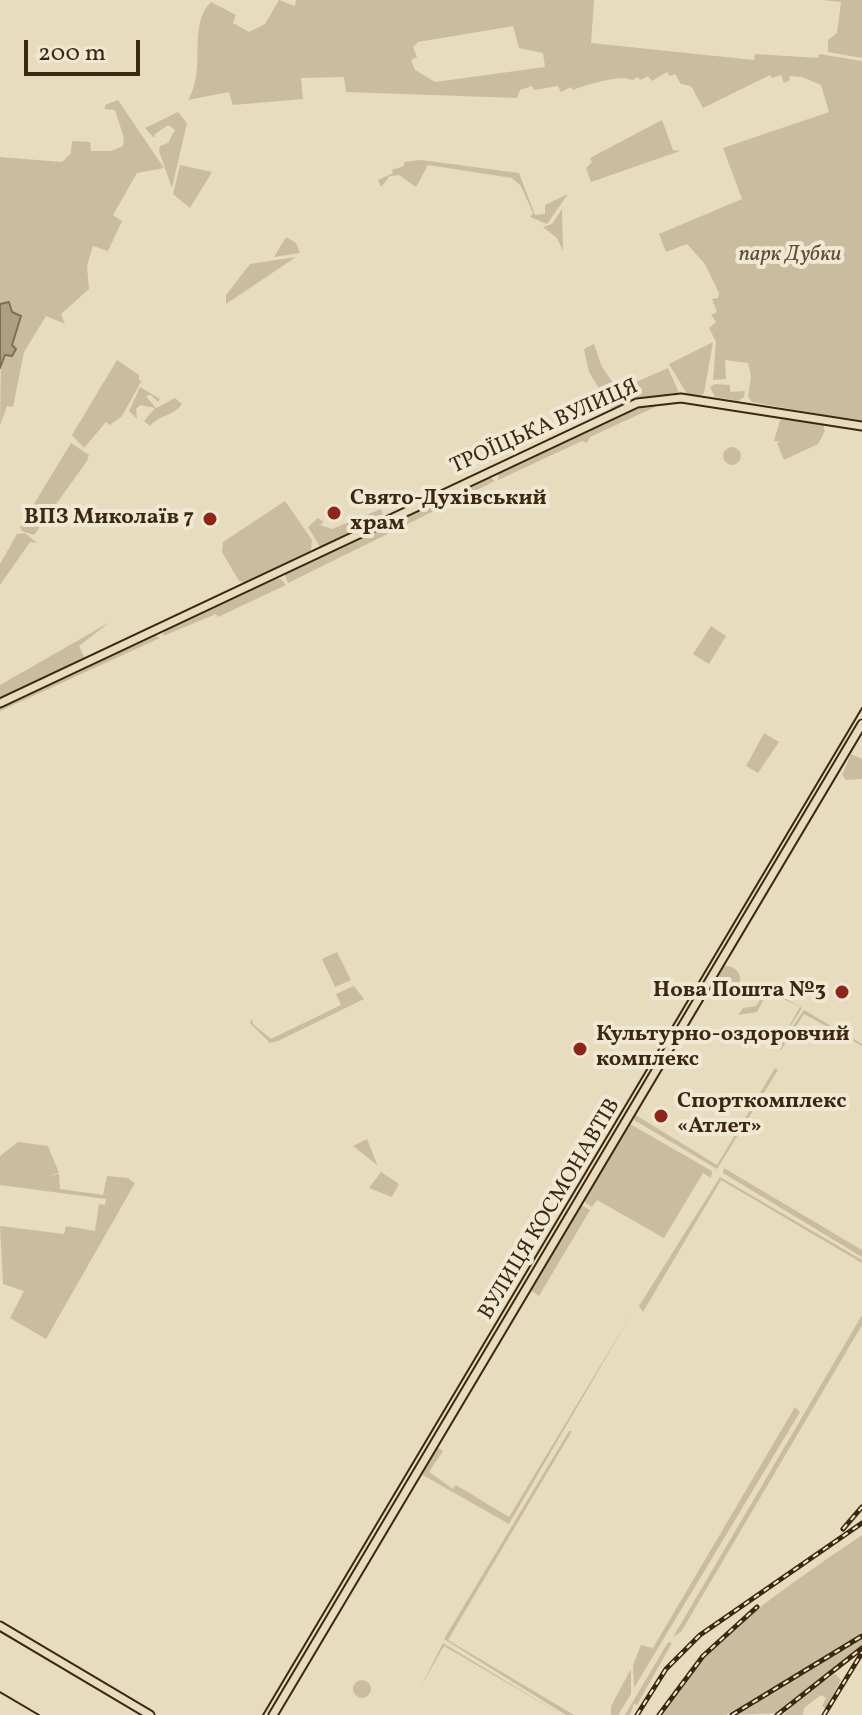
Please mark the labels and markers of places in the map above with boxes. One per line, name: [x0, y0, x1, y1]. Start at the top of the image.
place label: Свято-Духівський храм: [350, 487, 547, 538]
marker: Свято-Духівський храм: [325, 504, 343, 522]
place label: ВПЗ Миколаїв 7: [24, 506, 194, 532]
marker: ВПЗ Миколаїв 7: [201, 510, 219, 528]
place label: Нова Пошта №3: [653, 979, 826, 1005]
marker: Нова Пошта №3: [833, 983, 851, 1001]
place label: Культурно-оздоровчий комплекс: [596, 1023, 850, 1074]
marker: Культурно-оздоровчий комплекс: [571, 1040, 589, 1058]
place label: Спорткомплекс «Атлет»: [677, 1090, 846, 1142]
marker: Спорткомплекс «Атлет»: [652, 1107, 670, 1125]

